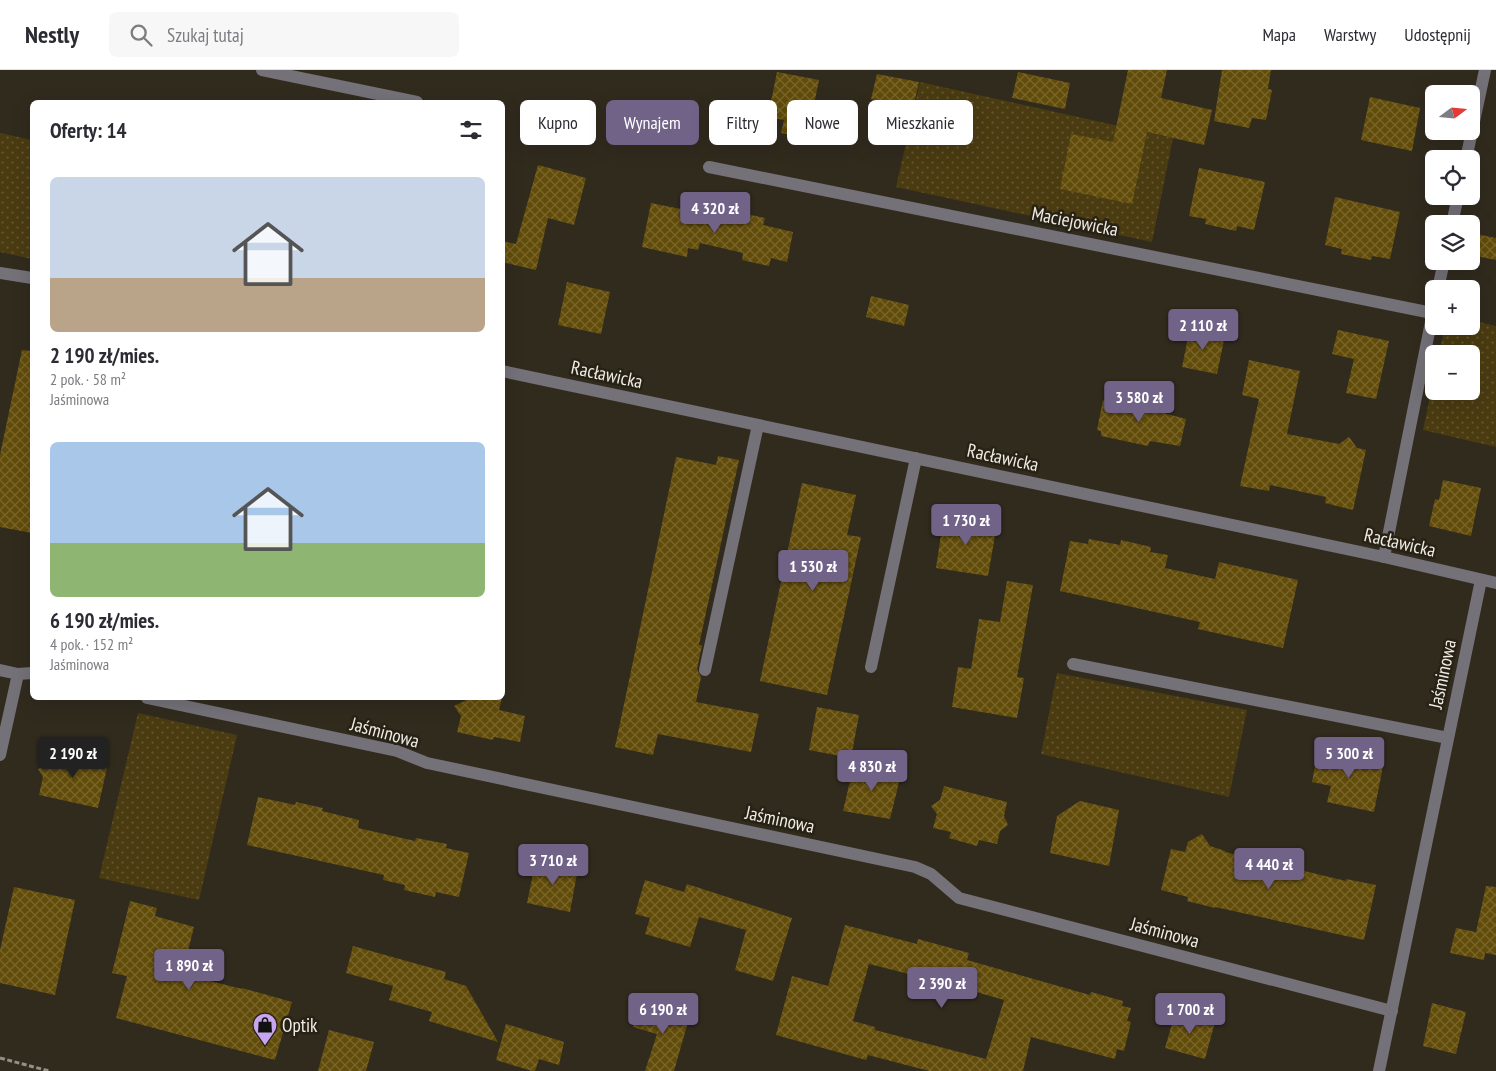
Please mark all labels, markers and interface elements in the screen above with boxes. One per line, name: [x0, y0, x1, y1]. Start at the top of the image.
search box: [109, 12, 459, 57]
text: Nestly: [25, 19, 79, 50]
icon: search: [127, 21, 155, 49]
text: Szukaj tutaj: [167, 23, 244, 47]
text: Mapa: [1262, 23, 1296, 46]
text: Warstwy: [1324, 23, 1376, 46]
text: Udostępnij: [1404, 23, 1471, 46]
north arrow: [1425, 85, 1480, 140]
map controls: [1425, 85, 1480, 400]
chip: Kupno: [520, 100, 596, 145]
chip: Wynajem: [606, 100, 699, 145]
chip: Filtry: [709, 100, 777, 145]
chip: Nowe: [787, 100, 858, 145]
chip: Mieszkanie: [868, 100, 973, 145]
icon: filters: [457, 116, 485, 144]
text: Oferty: 14: [50, 117, 127, 144]
button: locate: [1425, 150, 1480, 205]
pin: 4 320 zł: [663, 191, 767, 234]
text: 4 320 zł: [691, 198, 739, 218]
street label: Maciejowicka: [1030, 201, 1120, 241]
icon: home: [223, 209, 313, 299]
button: layers: [1425, 215, 1480, 270]
button: +: [1425, 280, 1480, 335]
pin: 2 110 zł: [1151, 308, 1255, 351]
text: 2 110 zł: [1179, 315, 1227, 335]
text: 2 190 zł/mies.: [50, 342, 159, 369]
button: −: [1425, 345, 1480, 400]
street label: Racławicka: [569, 355, 645, 393]
text: 2 pok. · 58 m²: [50, 369, 126, 389]
pin: 3 580 zł: [1087, 380, 1191, 423]
text: 3 580 zł: [1115, 387, 1163, 407]
text: Jaśminowa: [50, 389, 109, 409]
street label: Racławicka: [965, 438, 1041, 476]
icon: home: [223, 474, 313, 564]
pin: 1 730 zł: [914, 504, 1018, 546]
text: 1 730 zł: [942, 510, 990, 530]
street label: Racławicka: [1362, 522, 1438, 562]
pin: 1 530 zł: [761, 550, 865, 592]
text: 1 530 zł: [789, 556, 837, 576]
text: 6 190 zł/mies.: [50, 607, 159, 634]
text: 4 pok. · 152 m²: [50, 634, 133, 654]
street label: Jaśminowa: [1423, 637, 1461, 712]
text: Jaśminowa: [50, 654, 109, 674]
street label: Jaśminowa: [347, 711, 422, 753]
pin: 2 190 zł: [21, 736, 125, 779]
pin: 5 300 zł: [1297, 736, 1401, 779]
text: 2 190 zł: [49, 743, 97, 763]
text: 5 300 zł: [1325, 743, 1373, 763]
pin: 4 830 zł: [820, 750, 924, 792]
text: 4 830 zł: [848, 756, 896, 776]
street label: Jaśminowa: [742, 800, 817, 838]
pin: 3 710 zł: [501, 844, 605, 886]
pin: 4 440 zł: [1217, 848, 1321, 890]
text: 3 710 zł: [529, 850, 577, 870]
text: 4 440 zł: [1245, 854, 1293, 874]
street label: Jaśminowa: [1127, 911, 1202, 953]
pin: 1 890 zł: [137, 948, 241, 991]
text: 1 890 zł: [165, 955, 213, 975]
pin: 2 390 zł: [890, 966, 994, 1009]
text: 2 390 zł: [918, 973, 966, 993]
pin: 6 190 zł: [611, 992, 715, 1035]
pin: 1 700 zł: [1138, 992, 1242, 1035]
text: 6 190 zł: [639, 999, 687, 1019]
text: 1 700 zł: [1166, 999, 1214, 1019]
shop icon: Optik: [252, 1012, 278, 1046]
place label: Optik: [282, 1013, 318, 1037]

